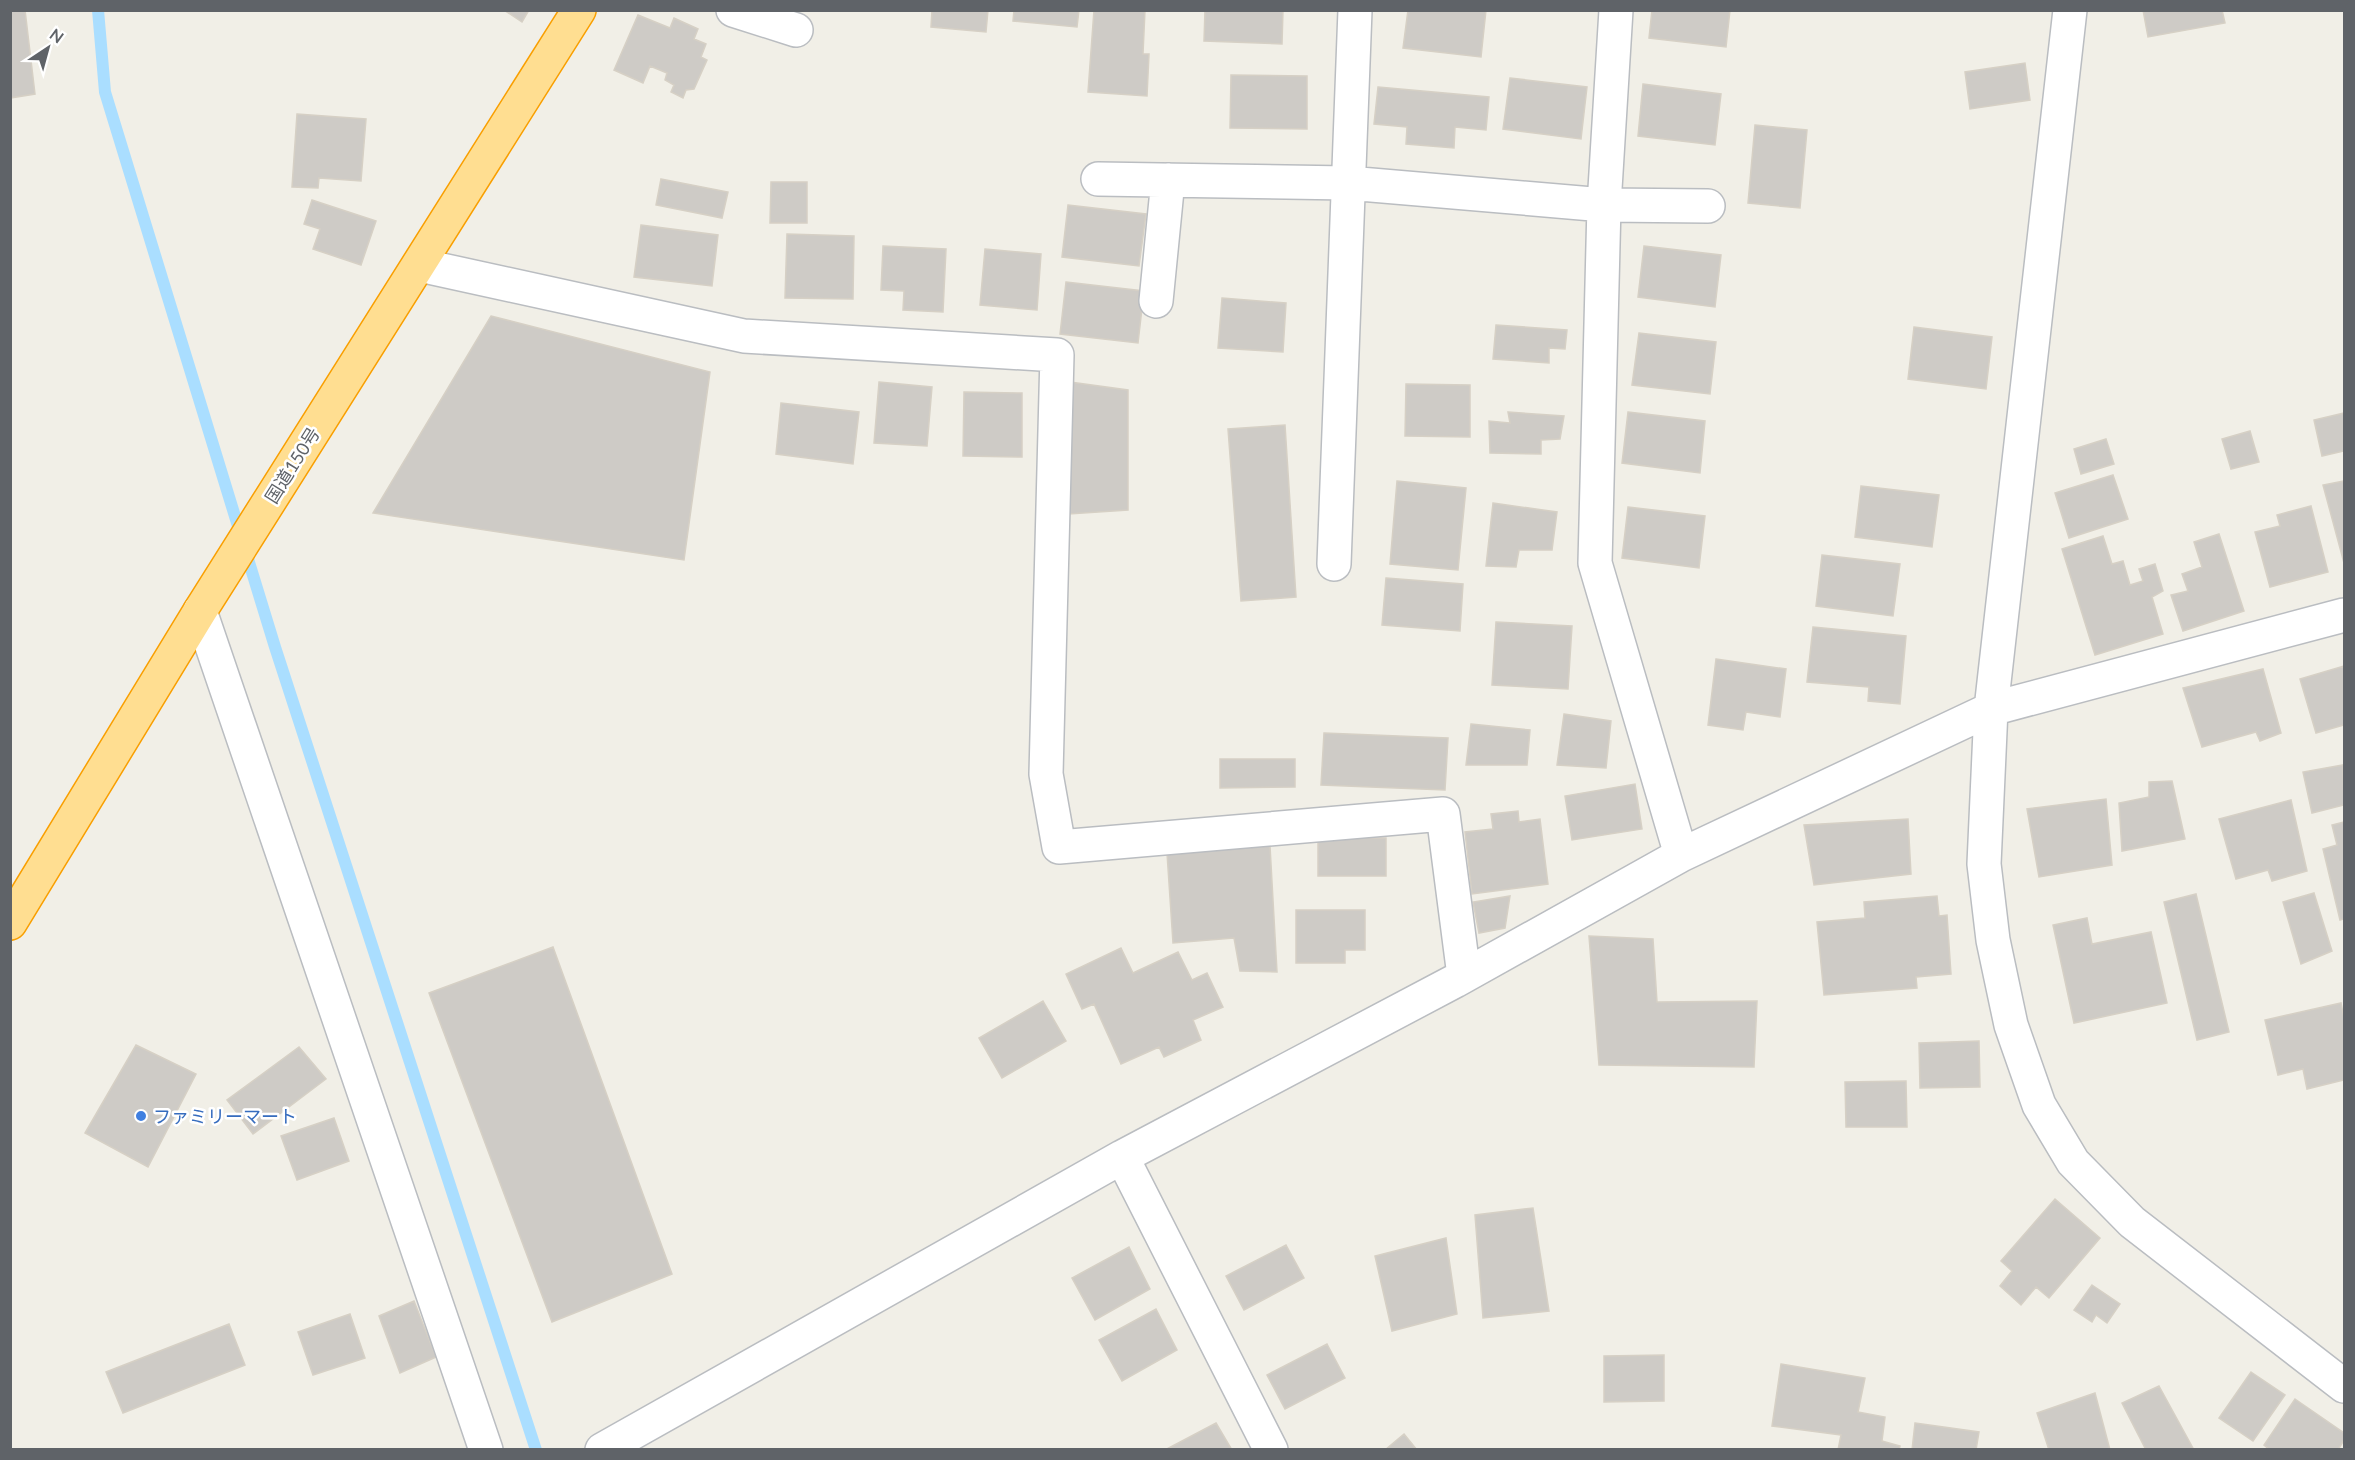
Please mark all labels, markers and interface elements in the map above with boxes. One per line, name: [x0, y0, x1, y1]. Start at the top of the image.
north arrow: [18, 18, 78, 78]
text: N: [47, 24, 68, 47]
street label: 国道150号: [260, 423, 324, 507]
place label: ファミリーマート: [153, 1105, 297, 1127]
marker: ファミリーマート: [134, 1109, 148, 1123]

